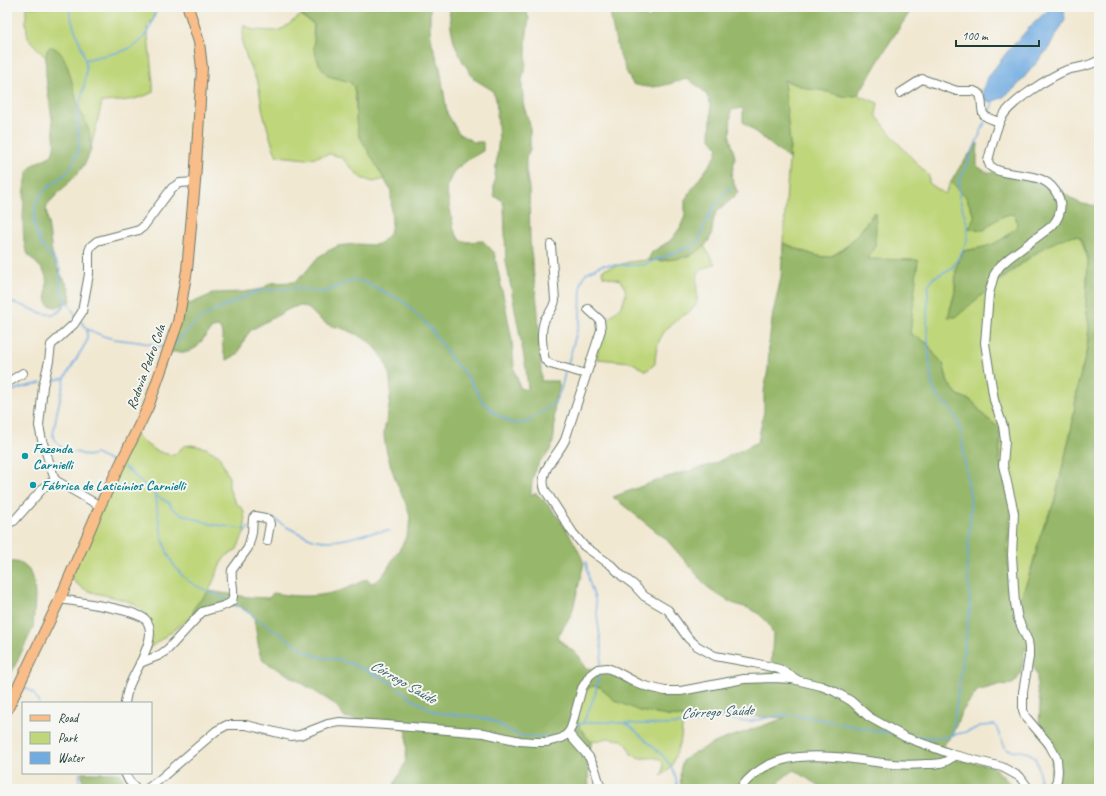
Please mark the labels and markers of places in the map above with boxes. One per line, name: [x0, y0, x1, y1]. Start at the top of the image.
place label: Fazenda Carnielli: [33, 440, 75, 473]
marker: Fazenda Carnielli: [20, 451, 30, 461]
place label: Fábrica de Laticínios Carnielli: [41, 477, 187, 494]
marker: Fábrica de Laticínios Carnielli: [28, 480, 38, 490]

